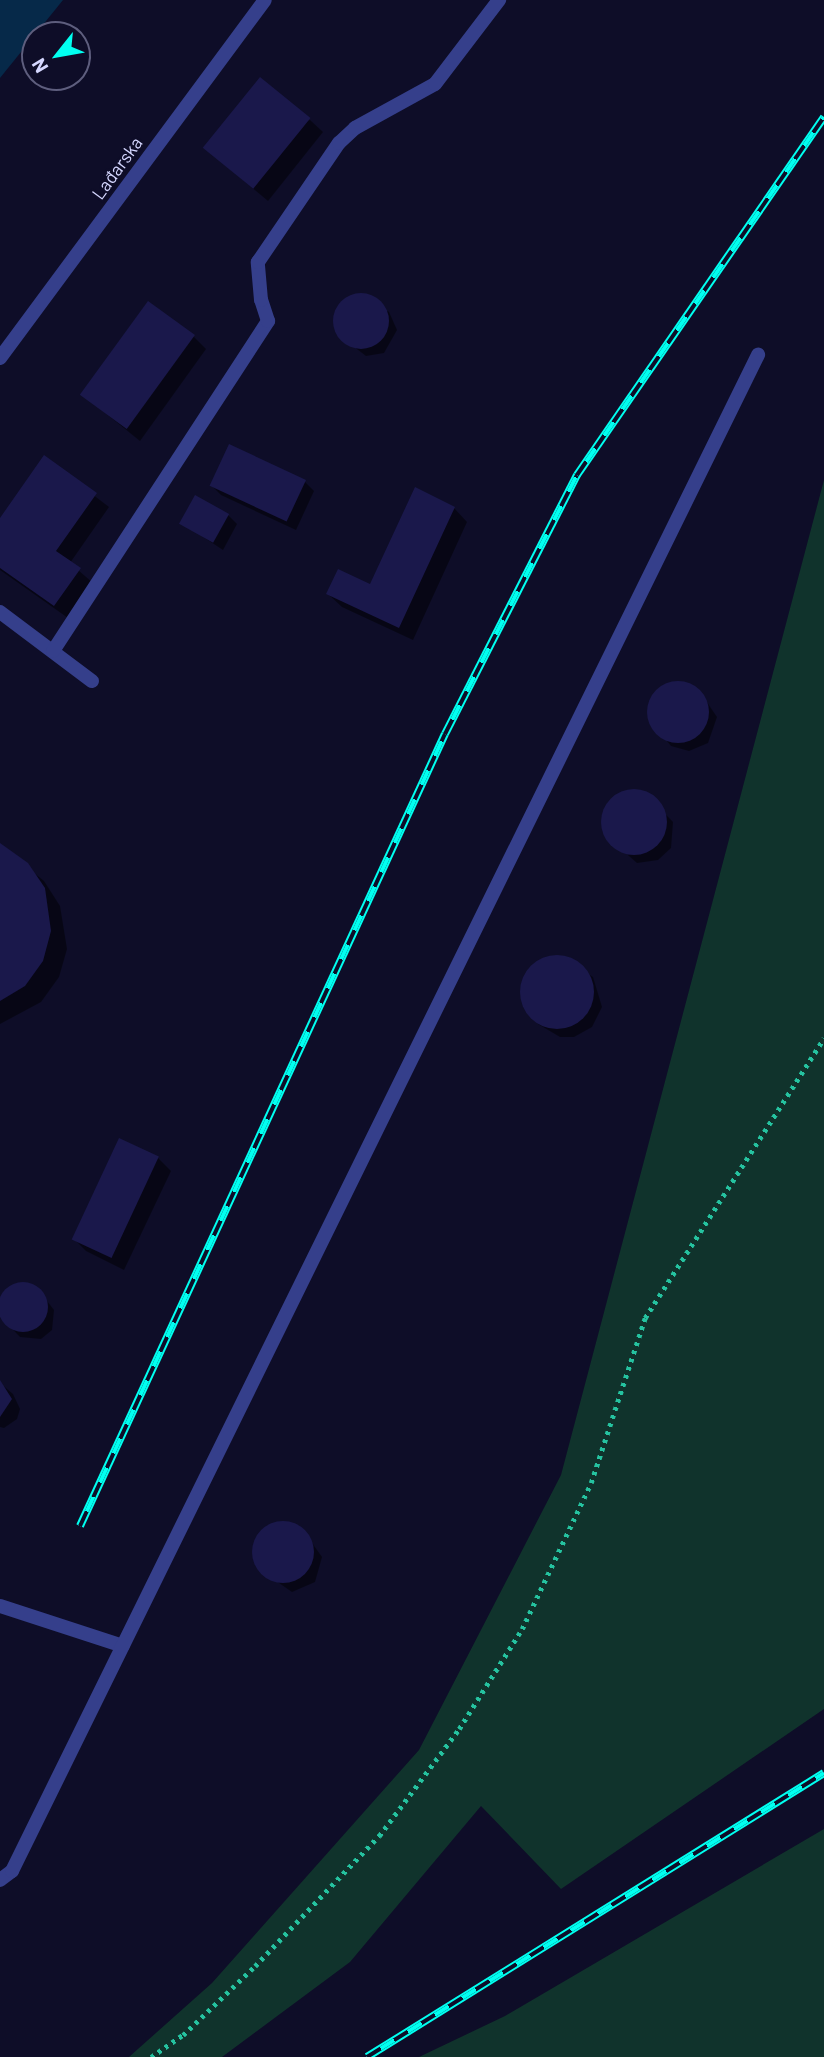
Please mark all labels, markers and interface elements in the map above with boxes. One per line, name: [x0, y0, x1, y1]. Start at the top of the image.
north arrow: [21, 21, 91, 91]
text: N: [26, 55, 52, 77]
street label: Lađarska: [87, 133, 147, 203]

